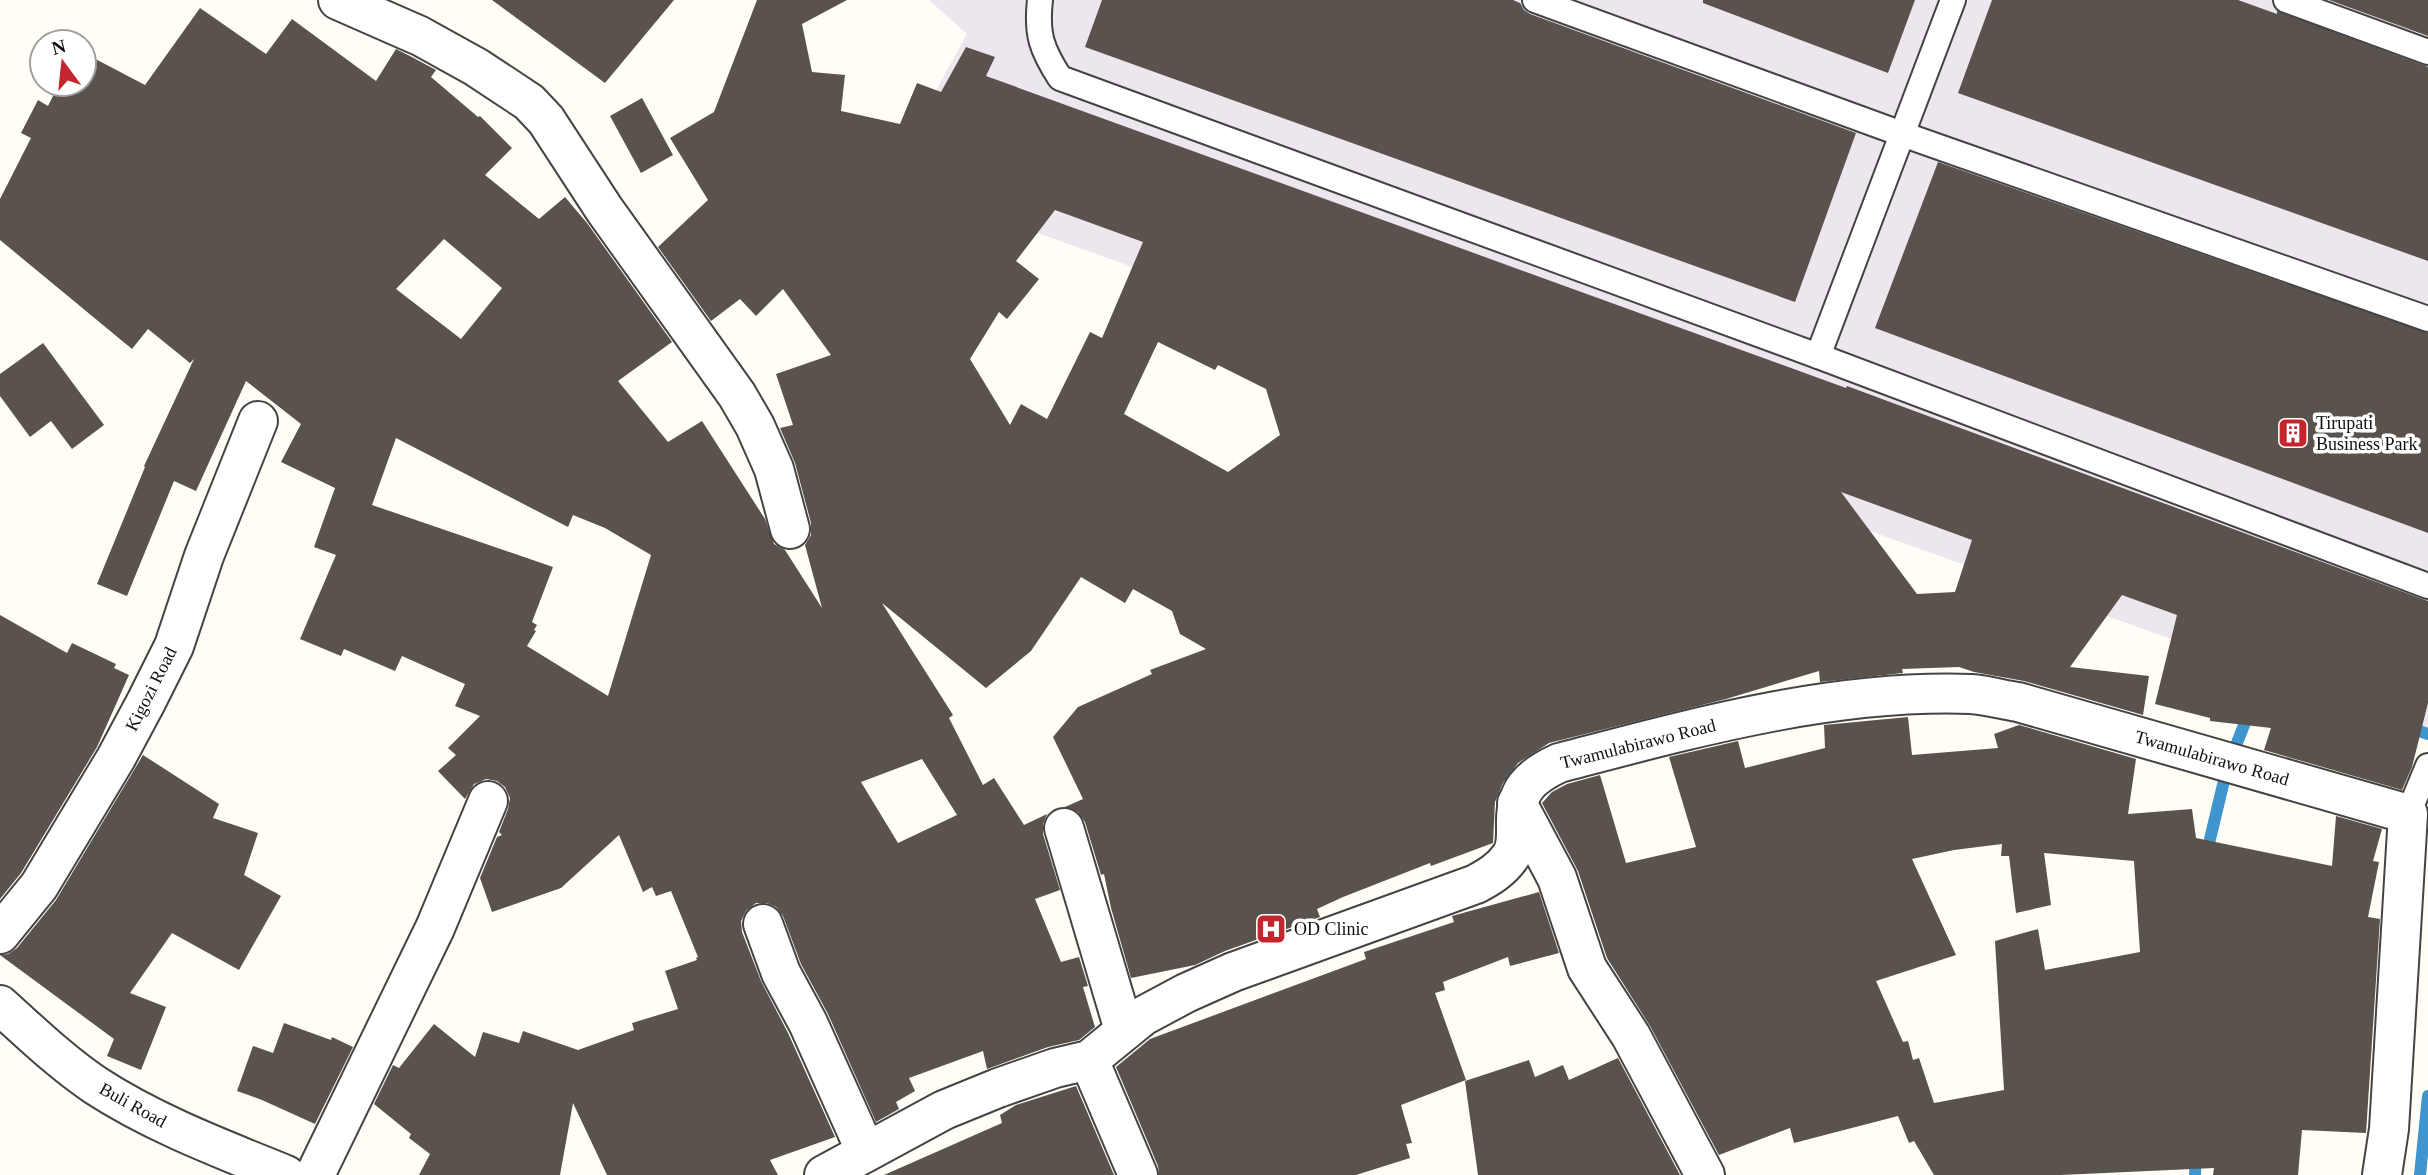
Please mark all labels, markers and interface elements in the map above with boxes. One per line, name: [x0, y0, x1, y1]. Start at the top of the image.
north arrow: [28, 28, 98, 98]
text: N: [49, 35, 68, 59]
place label: Tirupati Business Park: [2316, 413, 2418, 454]
building icon: Tirupati Business Park: [2276, 416, 2310, 450]
street label: Kigozi Road: [121, 644, 181, 734]
street label: Twamulabirawo Road: [1558, 715, 1718, 773]
street label: Twamulabirawo Road: [2133, 726, 2291, 790]
hospital icon: OD Clinic: [1254, 912, 1288, 946]
place label: OD Clinic: [1294, 919, 1369, 939]
street label: Buli Road: [96, 1078, 170, 1132]

